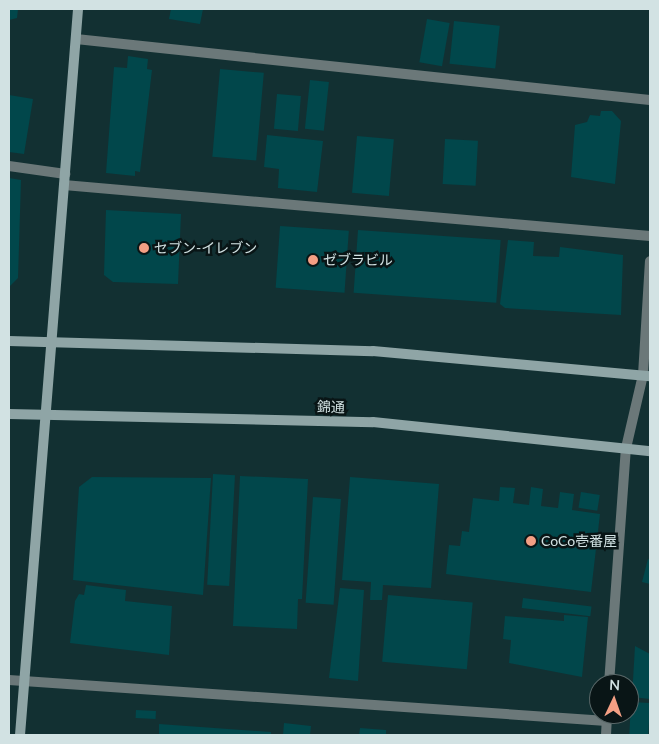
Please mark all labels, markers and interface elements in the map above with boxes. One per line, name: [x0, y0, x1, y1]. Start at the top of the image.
place label: セブン-イレブン: [154, 240, 257, 256]
marker: セブン-イレブン: [138, 242, 150, 254]
place label: ゼブラビル: [323, 252, 393, 268]
marker: ゼブラビル: [307, 254, 319, 266]
street label: 錦通: [317, 398, 345, 416]
place label: CoCo壱番屋: [541, 533, 617, 549]
marker: CoCo壱番屋: [525, 535, 537, 547]
north arrow: [589, 674, 639, 724]
text: N: [609, 676, 621, 693]

